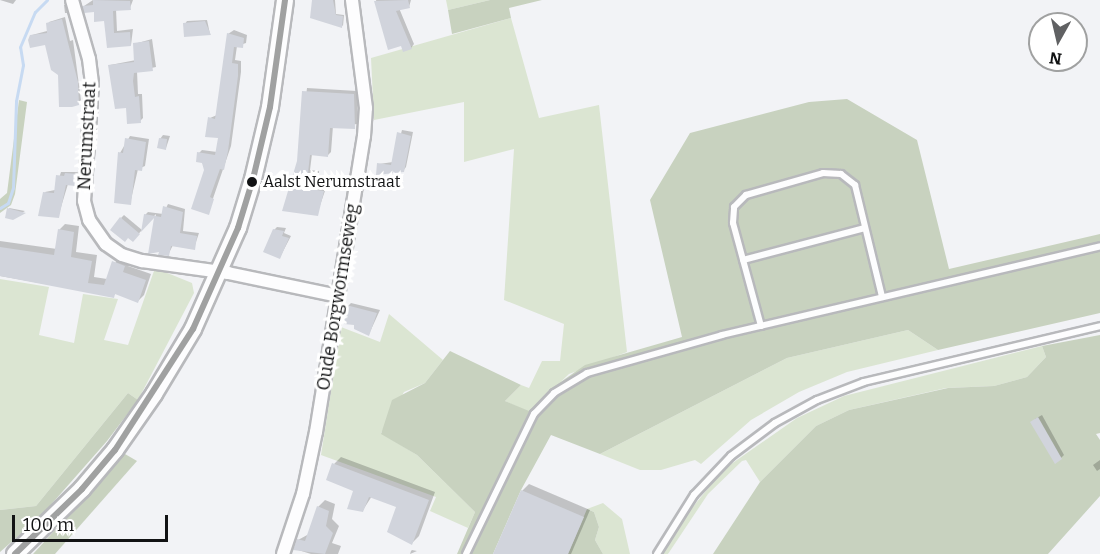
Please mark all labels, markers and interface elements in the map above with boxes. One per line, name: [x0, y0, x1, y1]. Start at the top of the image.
north arrow: [1028, 12, 1088, 72]
text: N: [1048, 48, 1063, 69]
street label: Nerumstraat: [73, 81, 101, 191]
place label: Aalst Nerumstraat: [263, 172, 401, 192]
marker: Aalst Nerumstraat: [246, 176, 258, 188]
street label: Oude Borgwormseweg: [313, 202, 363, 392]
scale bar: [15, 503, 171, 541]
text: 100 m: [23, 514, 74, 536]

